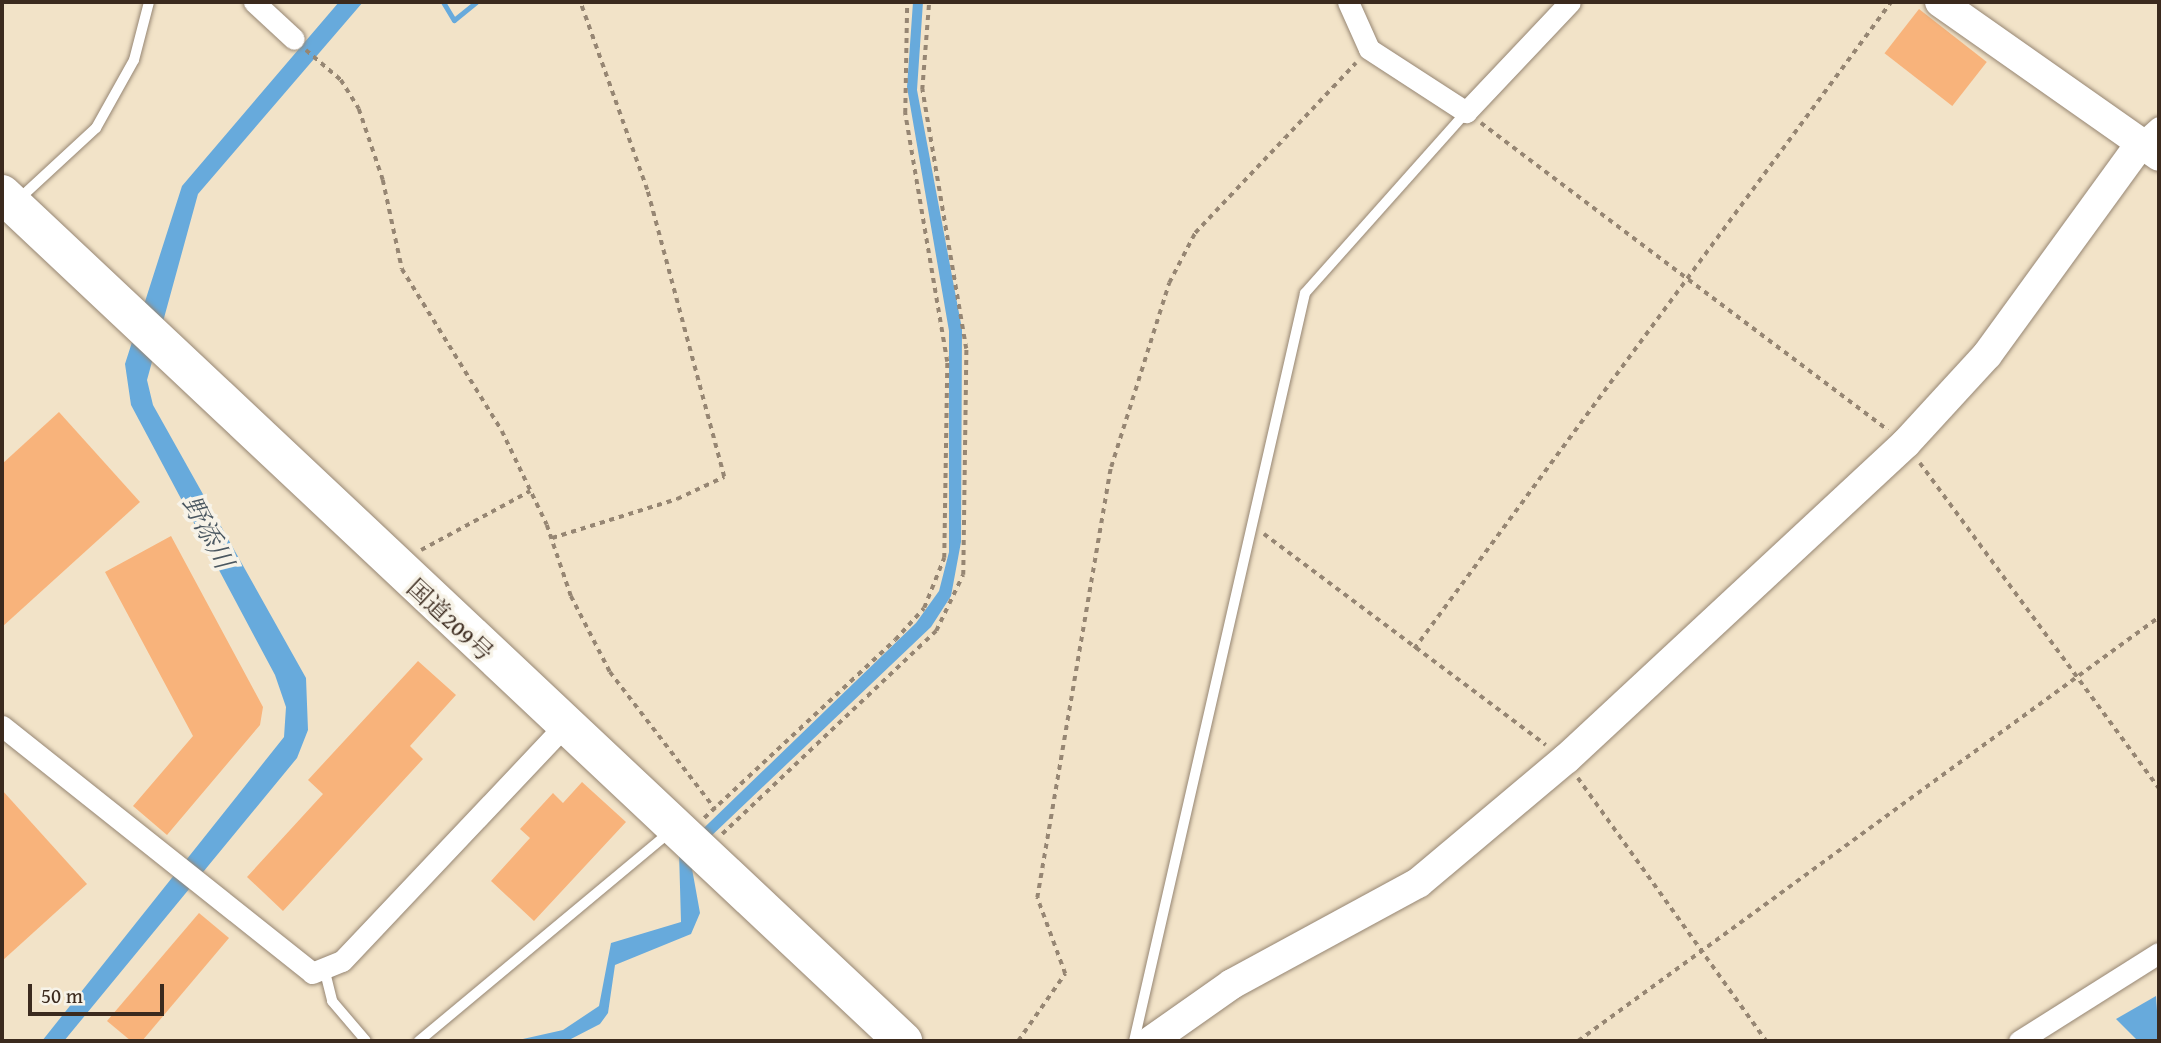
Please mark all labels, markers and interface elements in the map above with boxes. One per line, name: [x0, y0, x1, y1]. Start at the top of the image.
water label: 野添川: [176, 490, 240, 574]
street label: 国道209号: [401, 573, 499, 667]
scale bar: [32, 970, 168, 1014]
text: 50 m: [41, 980, 83, 1011]

